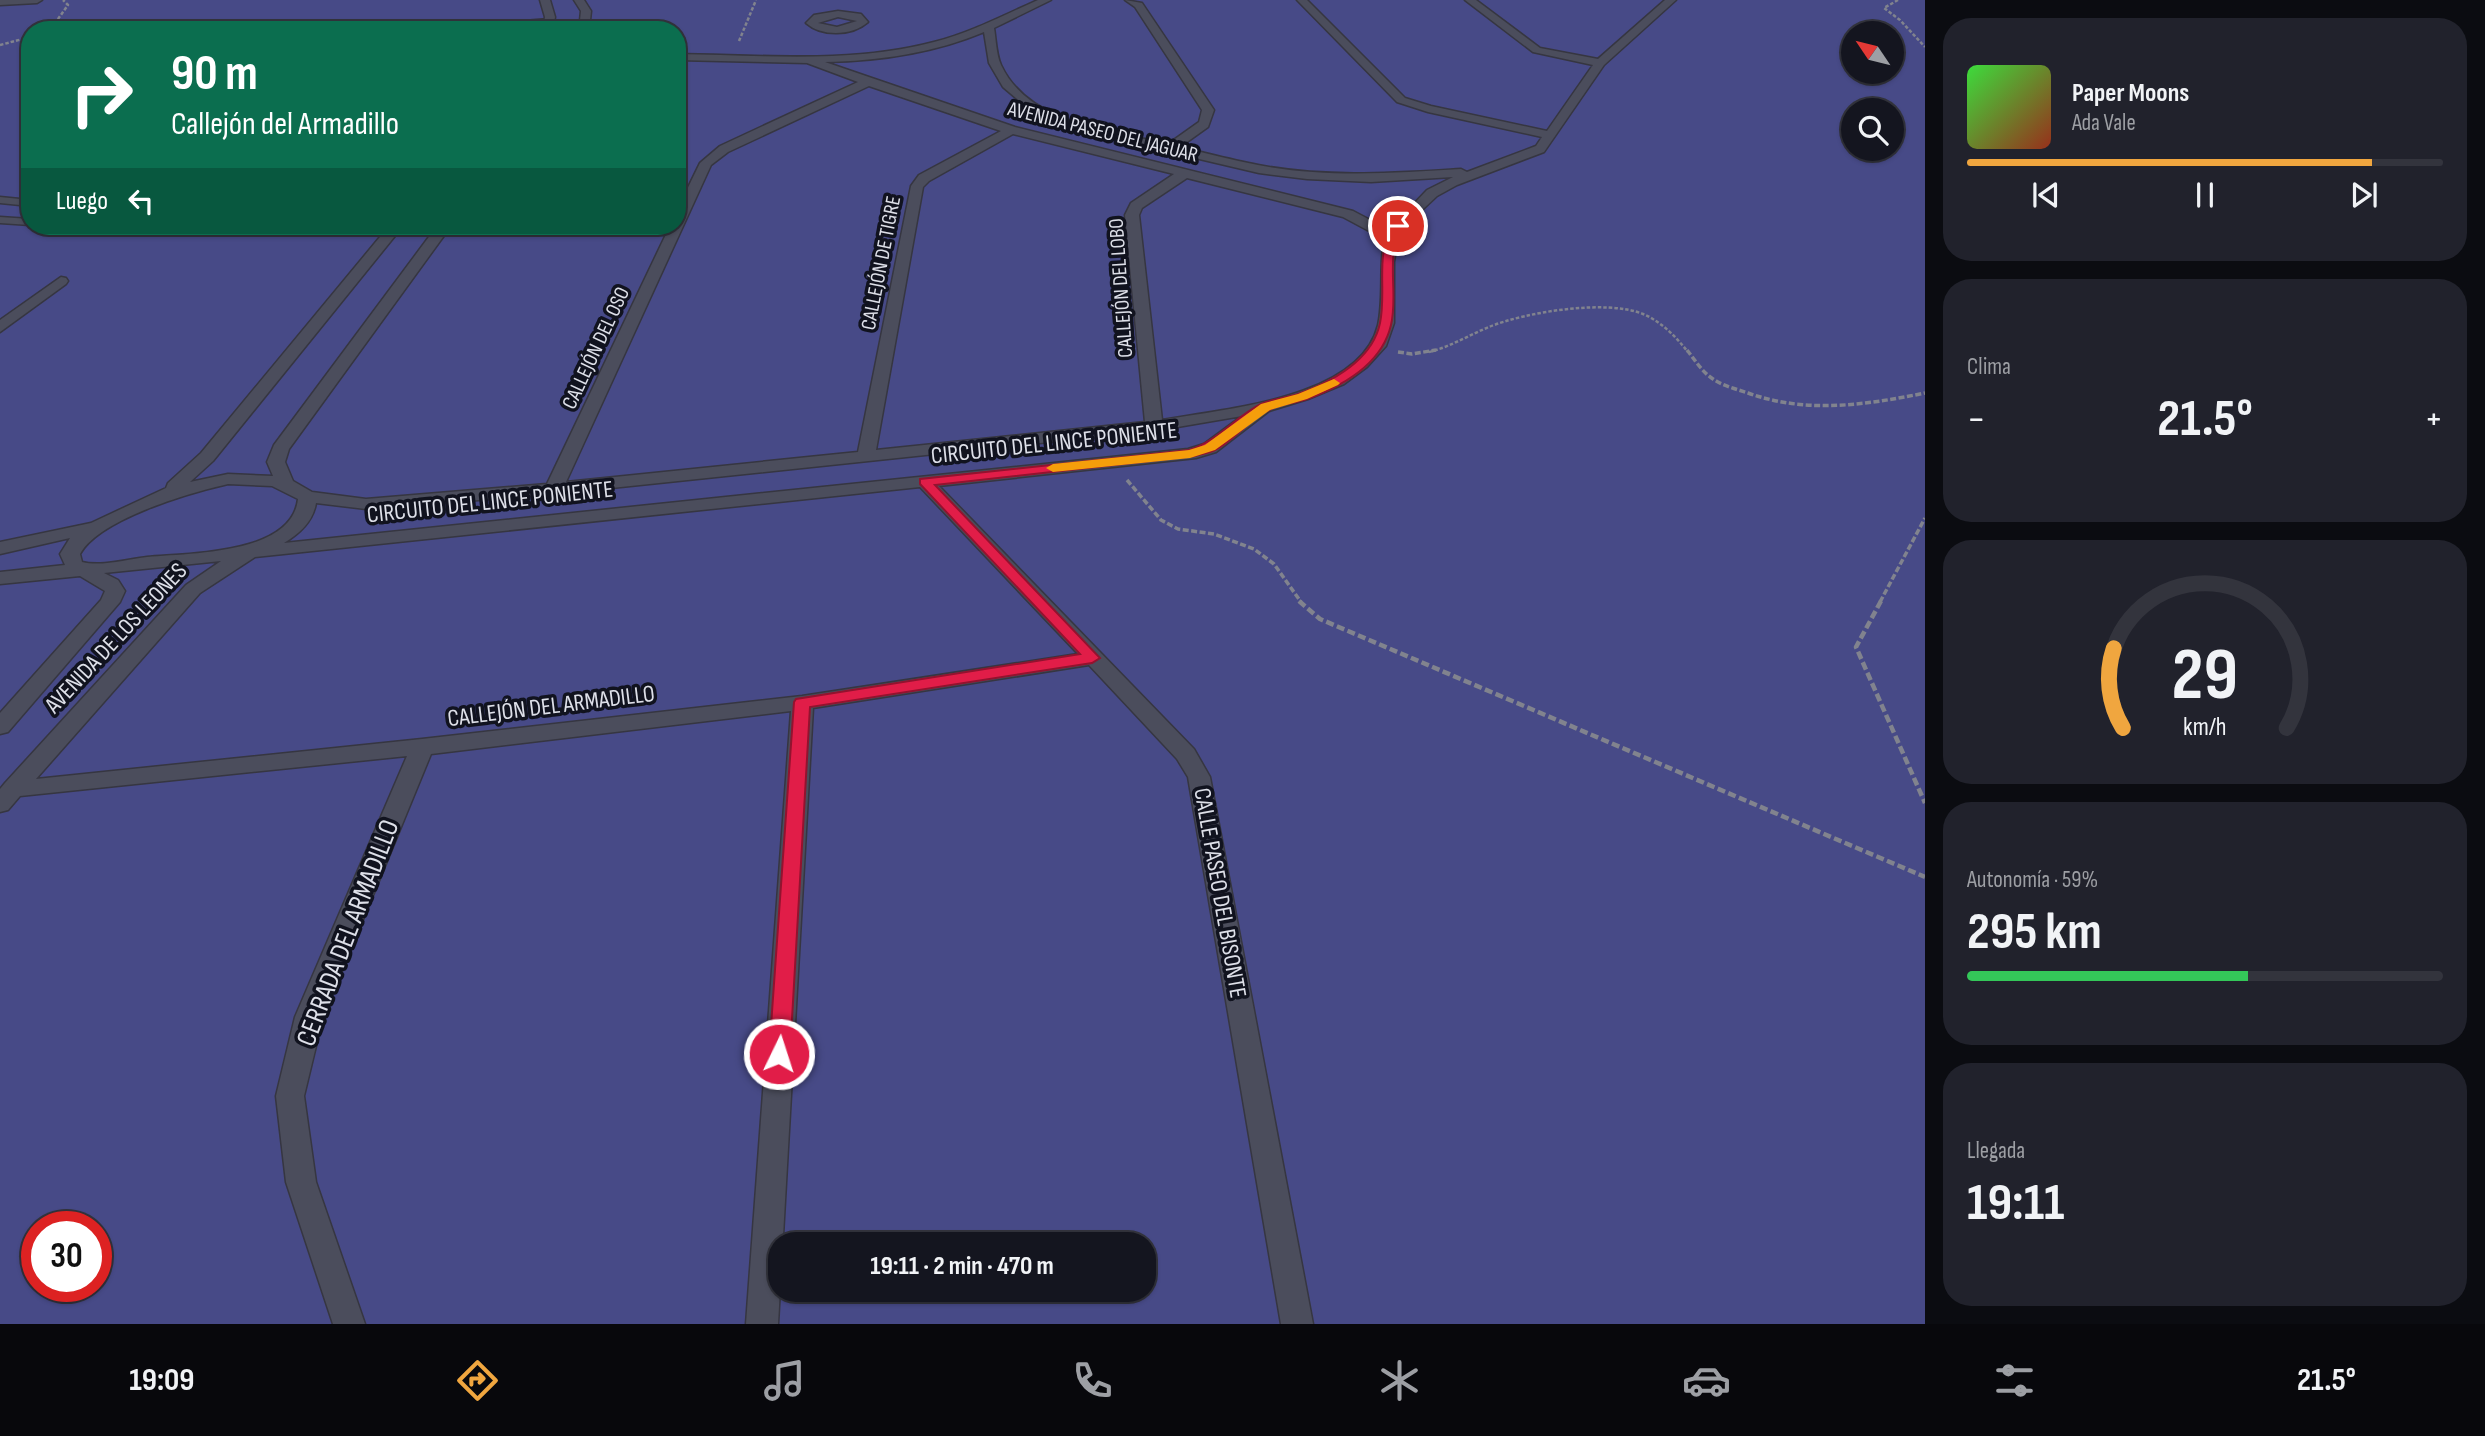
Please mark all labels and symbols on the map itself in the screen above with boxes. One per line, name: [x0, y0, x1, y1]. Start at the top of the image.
north arrow: [1841, 21, 1904, 84]
street label: AVENIDA PASEO DEL JAGUAR: [1004, 96, 1201, 168]
street label: CALLEJÓN DE TIGRE: [856, 194, 906, 332]
pin: [1368, 196, 1428, 256]
street label: CALLEJÓN DEL LOBO: [1104, 217, 1138, 359]
street label: CALLEJÓN DEL OSO: [557, 283, 635, 413]
street label: CIRCUITO DEL LINCE PONIENTE: [930, 416, 1178, 470]
street label: CIRCUITO DEL LINCE PONIENTE: [366, 475, 614, 529]
street label: AVENIDA DE LOS LEONES: [38, 557, 193, 720]
street label: CALLEJÓN DEL ARMADILLO: [446, 679, 656, 733]
street label: CALLE PASEO DEL BISONTE: [1187, 786, 1253, 1000]
street label: CERRADA DEL ARMADILLO: [290, 815, 406, 1051]
position arrow: [742, 1017, 816, 1091]
speed limit sign: 30: [21, 1211, 112, 1302]

